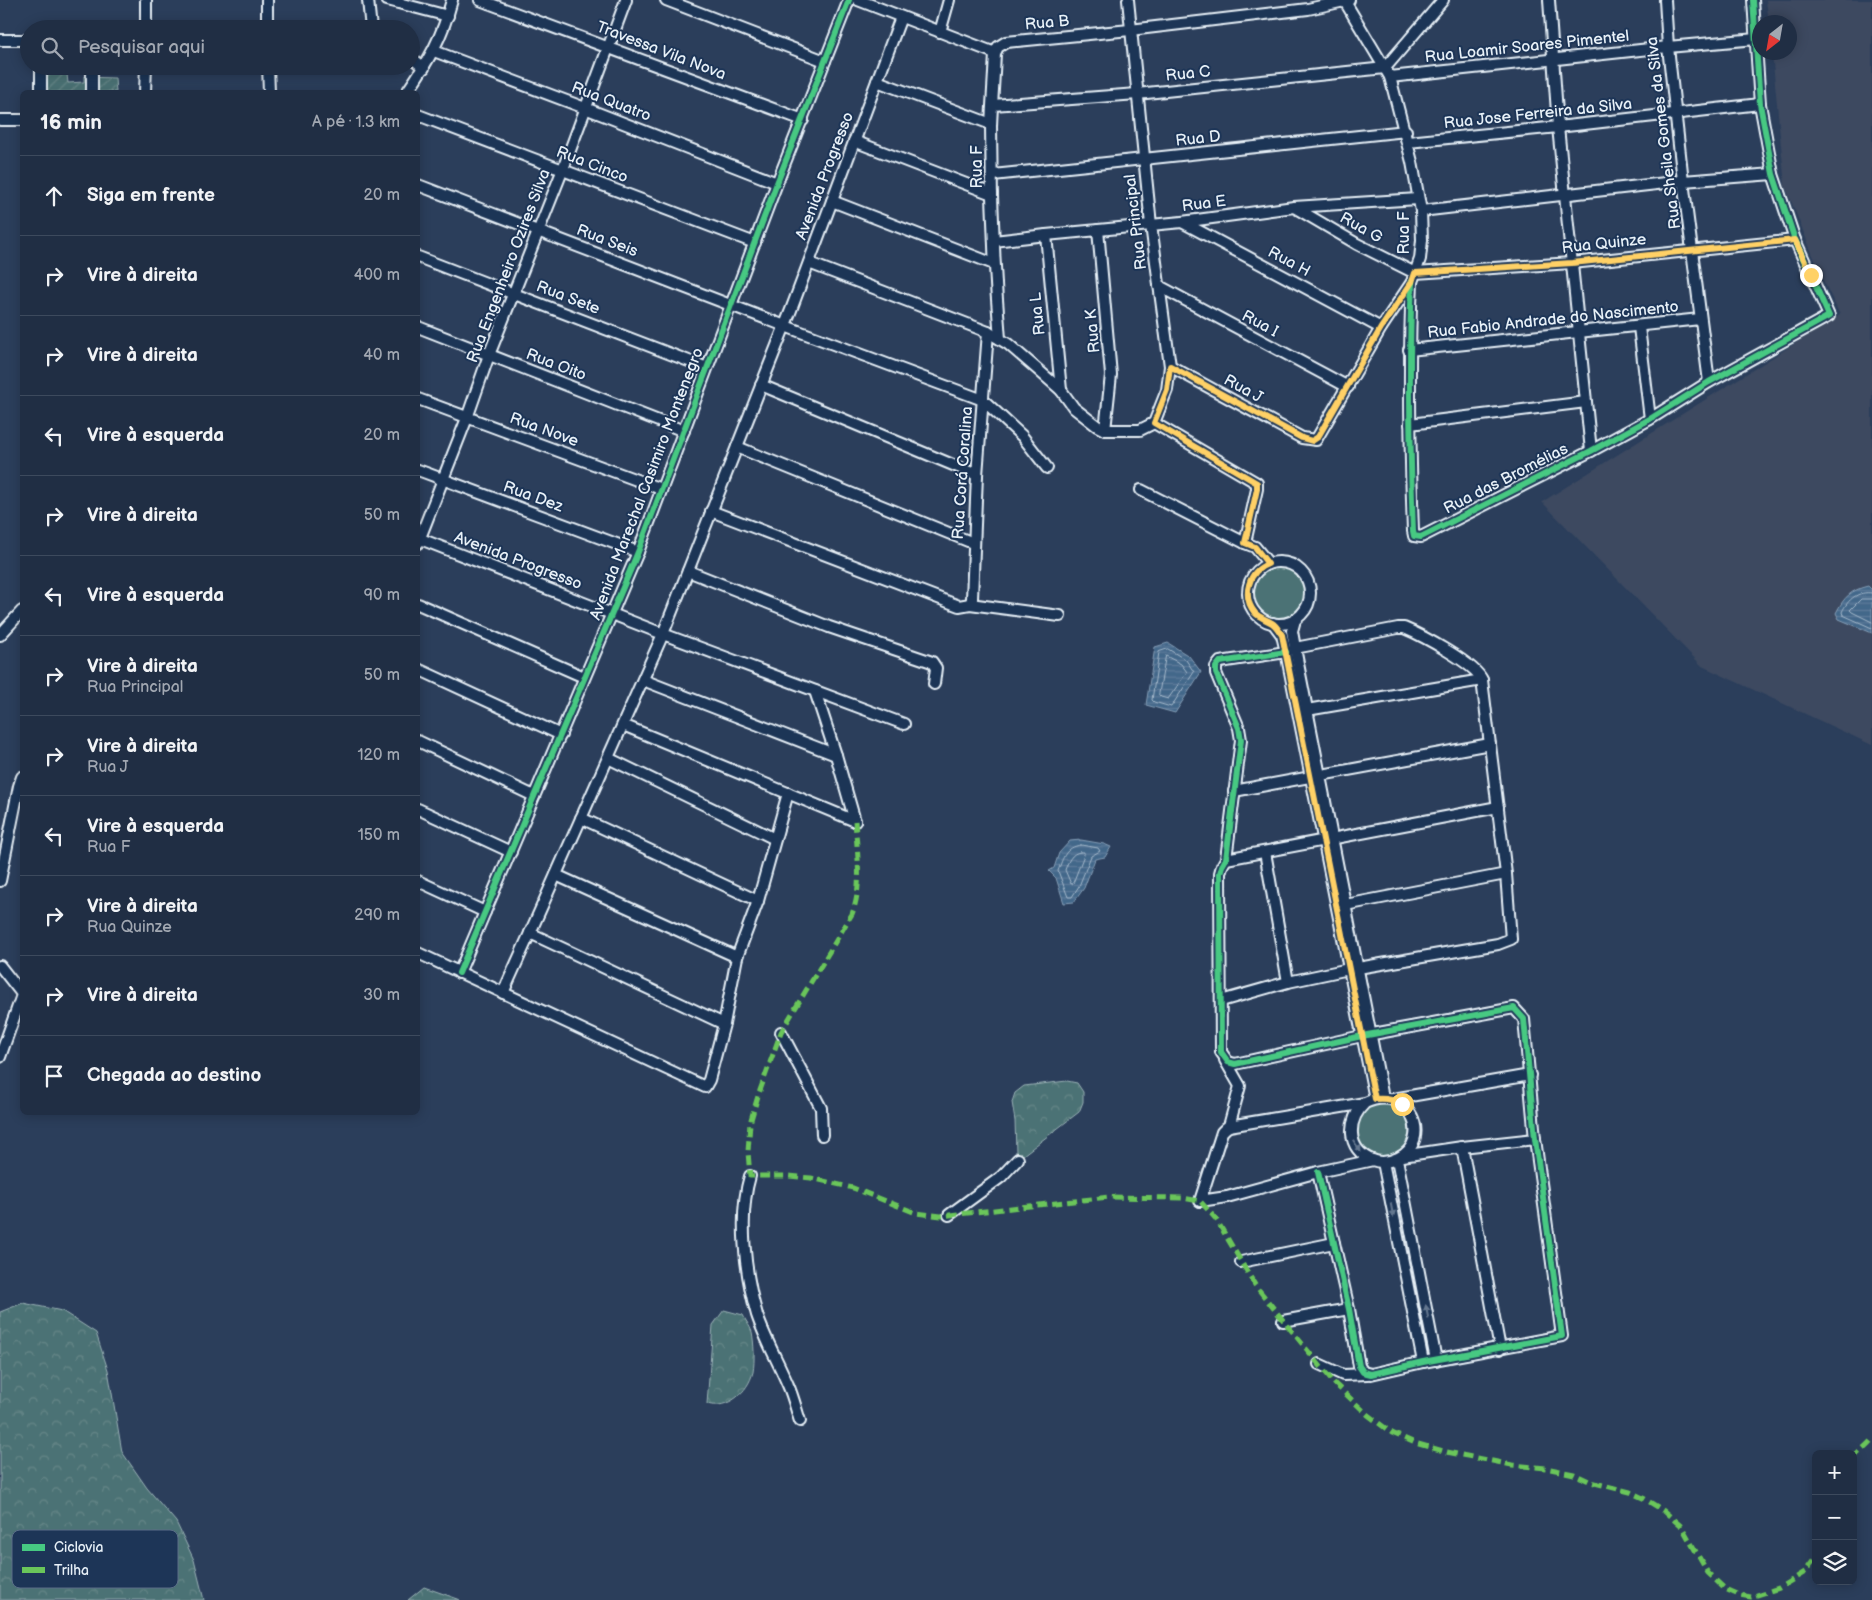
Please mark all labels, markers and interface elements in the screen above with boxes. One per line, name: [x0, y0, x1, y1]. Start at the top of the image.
street label: Rua B: [1024, 12, 1070, 34]
north arrow: [1752, 15, 1797, 60]
street label: Travessa Vila Nova: [594, 18, 728, 84]
search box: [20, 20, 420, 75]
street label: Rua Loamir Soares Pimentel: [1424, 27, 1630, 67]
icon: search: [38, 34, 66, 62]
text: Pesquisar aqui: [78, 36, 205, 59]
street label: Rua Sheila Gomes da Silva: [1643, 36, 1685, 230]
street label: Rua C: [1165, 62, 1211, 86]
street label: Rua Quatro: [569, 78, 653, 126]
street label: Rua Jose Ferreira da Silva: [1443, 95, 1633, 133]
street label: Avenida Progresso: [792, 109, 858, 243]
text: 16 min: [40, 110, 102, 135]
text: A pé · 1.3 km: [312, 113, 400, 132]
street label: Rua D: [1174, 127, 1222, 151]
street label: Rua Cinco: [553, 143, 631, 187]
street label: Rua F: [968, 145, 987, 189]
street label: Rua Engenheiro Ozires Silva: [463, 167, 555, 365]
street label: Rua Principal: [1121, 173, 1151, 271]
icon: ahead: [40, 182, 68, 210]
text: Siga em frente: [87, 184, 215, 207]
text: 20 m: [364, 186, 400, 205]
street label: Rua E: [1181, 192, 1227, 216]
street label: Rua G: [1336, 209, 1386, 247]
street label: Rua F: [1395, 211, 1414, 255]
street label: Rua Seis: [574, 221, 640, 261]
street label: Rua Quinze: [1561, 230, 1648, 258]
street label: Rua H: [1265, 243, 1313, 281]
icon: right: [40, 262, 68, 290]
text: Vire à direita: [87, 264, 198, 287]
route end: [1800, 264, 1823, 287]
text: 400 m: [354, 266, 400, 285]
street label: Rua Sete: [534, 277, 603, 319]
street label: Rua L: [1026, 291, 1050, 336]
street label: Rua Fabio Andrade do Nascimento: [1426, 297, 1680, 343]
street label: Rua I: [1238, 307, 1282, 341]
street label: Rua K: [1082, 308, 1104, 354]
icon: right: [40, 342, 68, 370]
text: Vire à direita: [87, 344, 198, 367]
street label: Rua Oito: [523, 345, 589, 385]
street label: Avenida Marechal Casimiro Montenegro: [586, 345, 708, 623]
text: 40 m: [363, 346, 400, 365]
street label: Rua J: [1220, 371, 1266, 408]
street label: Rua Corá Coralina: [949, 406, 977, 540]
street label: Rua Nove: [507, 409, 581, 451]
icon: left: [40, 422, 68, 450]
text: Vire à esquerda: [87, 424, 224, 447]
text: 20 m: [364, 426, 400, 445]
street label: Rua das Bromélias: [1441, 439, 1571, 519]
street label: Rua Dez: [501, 477, 566, 517]
icon: right: [40, 502, 68, 530]
text: Vire à direita: [87, 504, 198, 527]
text: 50 m: [364, 506, 400, 525]
street label: Avenida Progresso: [451, 528, 585, 594]
icon: left: [40, 582, 68, 610]
text: Vire à esquerda: [87, 584, 224, 607]
text: 90 m: [364, 586, 400, 605]
text: Vire à direita: [87, 655, 198, 678]
icon: right: [40, 662, 68, 690]
text: 50 m: [364, 666, 400, 685]
text: Rua Principal: [87, 678, 183, 697]
text: Vire à direita: [87, 735, 198, 758]
icon: right: [40, 742, 68, 770]
text: 120 m: [357, 746, 400, 765]
text: Rua J: [87, 758, 128, 777]
text: Vire à esquerda: [87, 815, 224, 838]
icon: left: [40, 822, 68, 850]
text: 150 m: [358, 826, 400, 845]
text: Rua F: [87, 838, 130, 857]
text: Vire à direita: [87, 895, 198, 918]
icon: right: [40, 902, 68, 930]
text: 290 m: [354, 906, 400, 925]
text: Rua Quinze: [87, 918, 172, 937]
icon: right: [40, 982, 68, 1010]
text: Vire à direita: [87, 984, 198, 1007]
text: 30 m: [363, 986, 400, 1005]
icon: arrive: [40, 1062, 68, 1090]
text: Chegada ao destino: [87, 1064, 261, 1087]
route start: [1391, 1093, 1414, 1116]
one-way arrow: [1353, 1139, 1362, 1153]
one-way arrow: [1389, 1202, 1397, 1218]
one-way arrow: [1423, 1305, 1431, 1320]
map controls: [1812, 1450, 1857, 1585]
button: +: [1812, 1450, 1857, 1495]
button: −: [1812, 1495, 1857, 1540]
legend: [12, 1530, 178, 1588]
text: Ciclovia: [54, 1539, 104, 1556]
button: layers: [1812, 1540, 1857, 1585]
text: Trilha: [54, 1562, 89, 1579]

